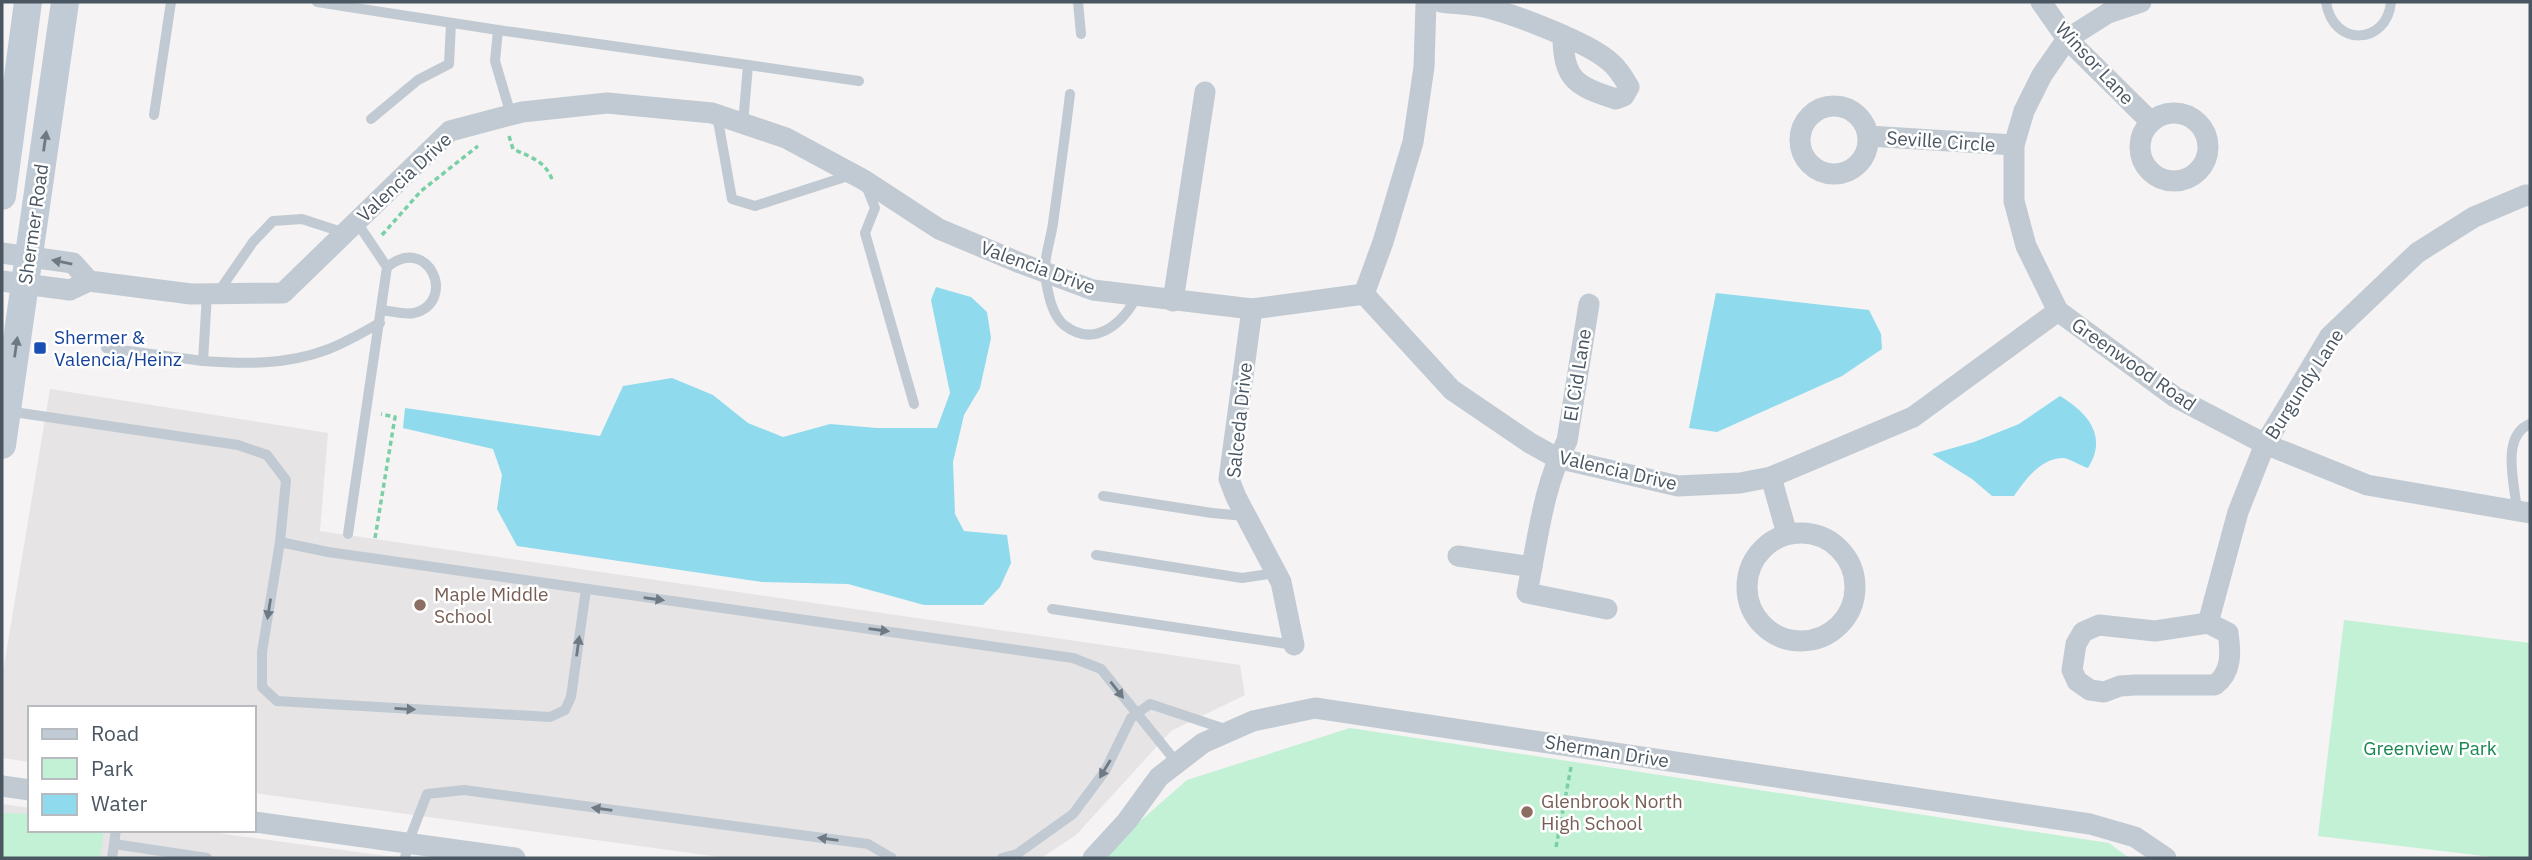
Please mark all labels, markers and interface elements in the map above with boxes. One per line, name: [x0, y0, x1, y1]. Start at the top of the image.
street label: Winsor Lane: [2051, 17, 2139, 109]
street label: Seville Circle: [1886, 125, 1996, 157]
street label: Valencia Drive: [352, 127, 456, 227]
one-way arrow: [40, 130, 51, 152]
street label: Shermer Road: [13, 162, 53, 286]
street label: Valencia Drive: [977, 235, 1099, 299]
one-way arrow: [51, 257, 73, 268]
street label: Greenwood Road: [2067, 312, 2201, 416]
street label: Burgundy Lane: [2259, 324, 2349, 444]
place label: Shermer & Valencia/Heinz: [54, 325, 182, 371]
street label: El Cid Lane: [1558, 327, 1596, 423]
one-way arrow: [10, 336, 21, 358]
marker: Shermer & Valencia/Heinz: [32, 340, 48, 356]
street label: Salceda Drive: [1221, 361, 1257, 479]
street label: Valencia Drive: [1557, 445, 1679, 495]
place label: Maple Middle School: [434, 582, 549, 628]
one-way arrow: [643, 593, 665, 604]
marker: Maple Middle School: [412, 597, 428, 613]
one-way arrow: [263, 598, 274, 620]
one-way arrow: [868, 625, 890, 636]
one-way arrow: [573, 635, 584, 657]
one-way arrow: [1109, 680, 1124, 698]
one-way arrow: [395, 703, 417, 714]
legend: [28, 706, 256, 832]
text: Road: [91, 719, 139, 747]
street label: Sherman Drive: [1543, 729, 1671, 773]
park label: Greenview Park: [2363, 736, 2497, 760]
text: Park: [91, 754, 134, 782]
one-way arrow: [1098, 759, 1111, 778]
text: Water: [91, 789, 148, 817]
place label: Glenbrook North High School: [1541, 789, 1683, 835]
one-way arrow: [591, 803, 613, 814]
marker: Glenbrook North High School: [1519, 804, 1535, 820]
one-way arrow: [817, 833, 839, 844]

